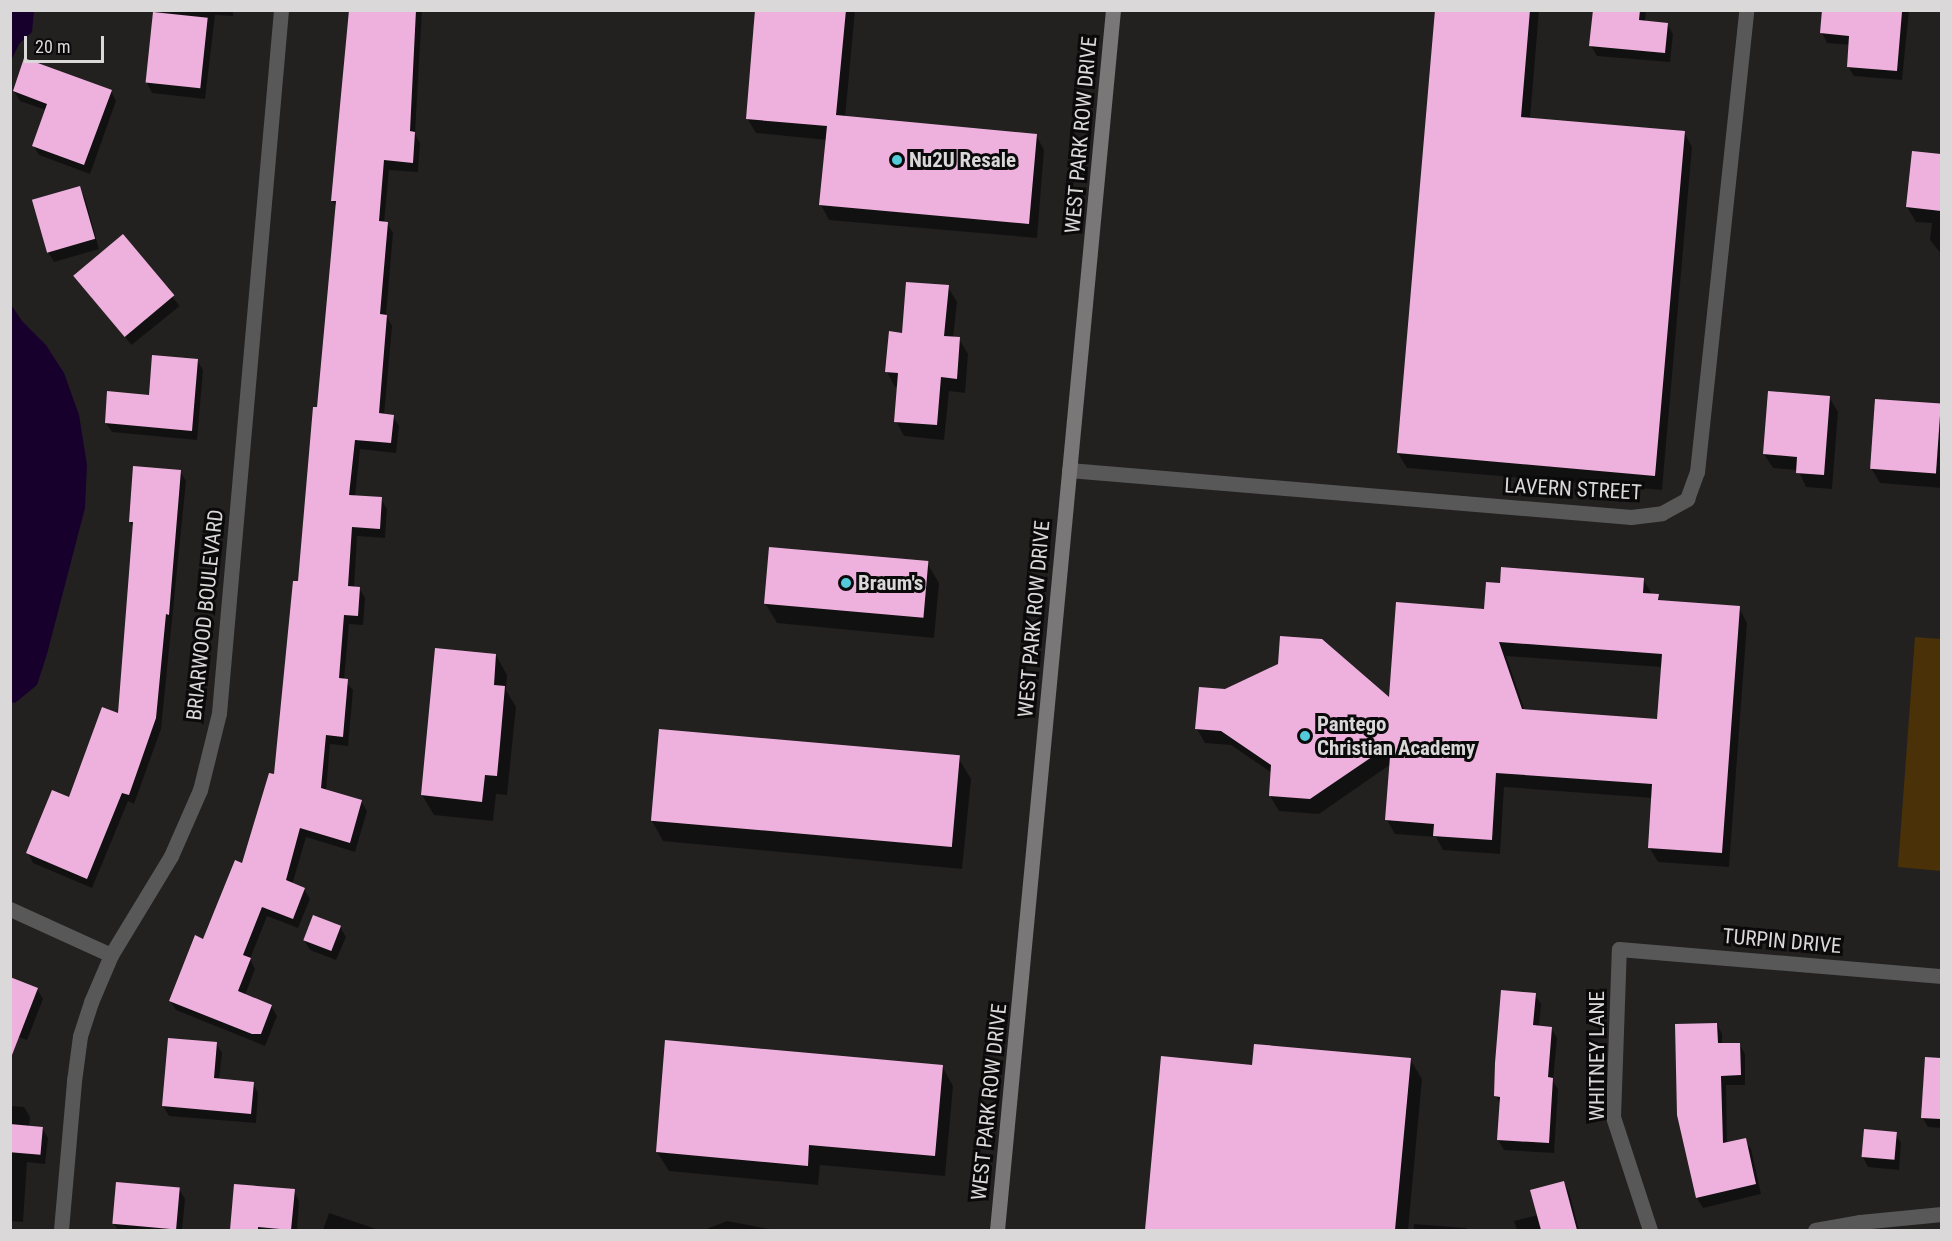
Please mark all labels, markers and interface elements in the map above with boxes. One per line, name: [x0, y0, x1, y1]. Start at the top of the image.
scale bar: [27, 24, 106, 62]
street label: WEST PARK ROW DRIVE: [1060, 35, 1102, 235]
text: 20 m: [35, 36, 70, 57]
place label: Nu2U Resale: [909, 147, 1016, 173]
marker: Nu2U Resale: [890, 153, 904, 167]
street label: LAVERN STREET: [1504, 473, 1642, 505]
street label: BRIARWOOD BOULEVARD: [181, 508, 229, 722]
street label: WEST PARK ROW DRIVE: [1013, 519, 1055, 719]
place label: Braum's: [858, 570, 923, 596]
marker: Braum's: [839, 576, 853, 590]
place label: Pantego Christian Academy: [1317, 711, 1475, 761]
marker: Pantego Christian Academy: [1298, 729, 1312, 743]
street label: TURPIN DRIVE: [1722, 923, 1842, 959]
street label: WHITNEY LANE: [1584, 991, 1610, 1121]
street label: WEST PARK ROW DRIVE: [966, 1002, 1012, 1202]

